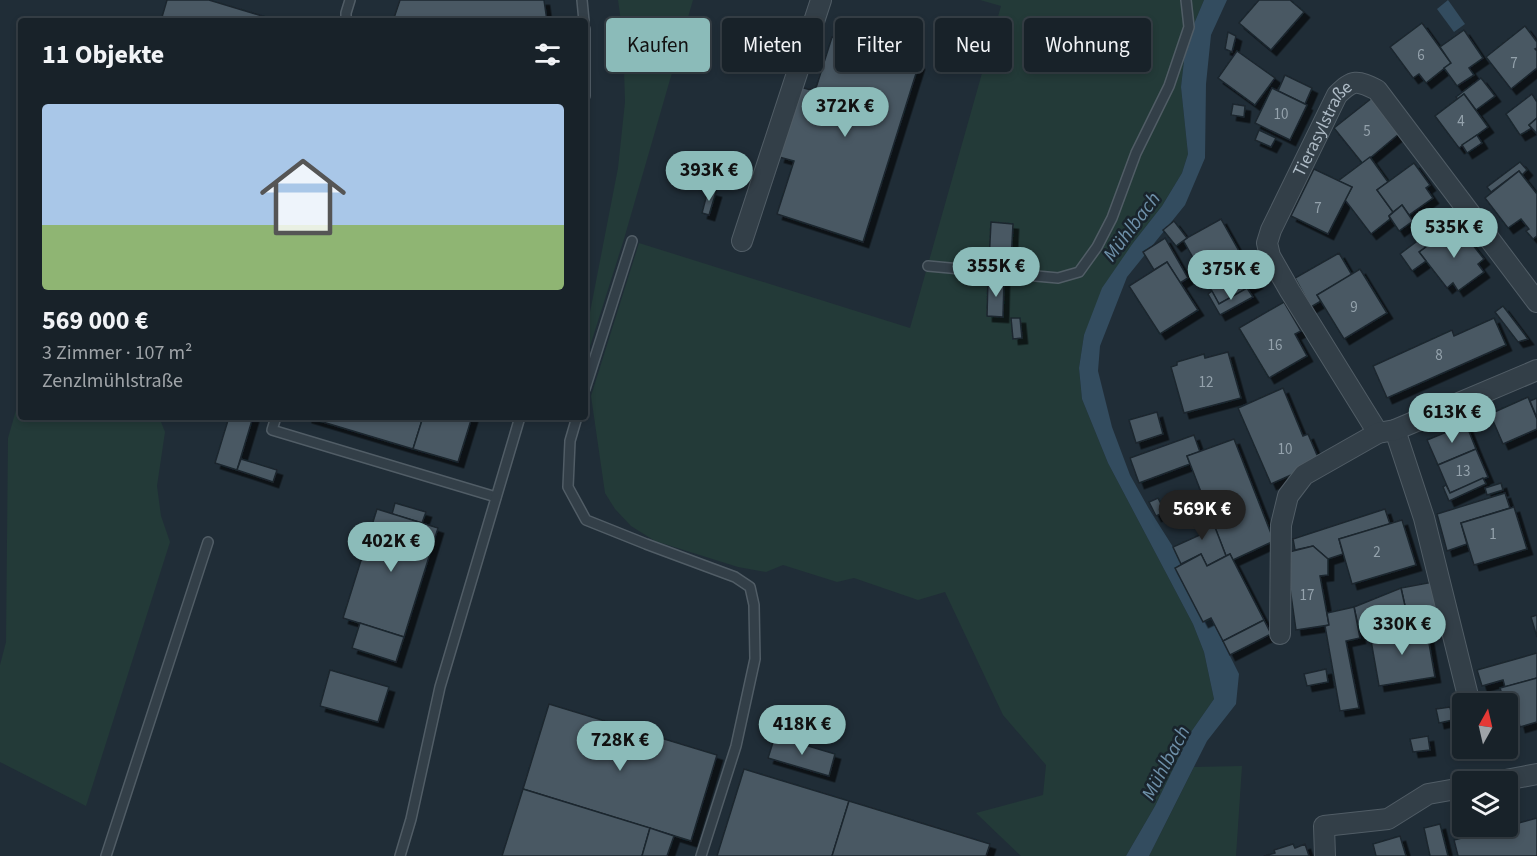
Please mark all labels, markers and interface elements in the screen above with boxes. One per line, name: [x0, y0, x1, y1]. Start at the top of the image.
chip: Kaufen: [606, 18, 710, 72]
chip: Mieten: [722, 18, 823, 72]
chip: Filter: [835, 18, 923, 72]
chip: Neu: [935, 18, 1012, 72]
chip: Wohnung: [1024, 18, 1151, 72]
text: 11 Objekte: [42, 36, 164, 73]
icon: filters: [531, 38, 564, 71]
house number: 6: [1417, 45, 1425, 66]
house number: 7: [1510, 53, 1518, 74]
street label: Tierasylstraße: [1286, 74, 1357, 181]
pin: 372K €: [796, 87, 894, 138]
text: 372K €: [816, 92, 874, 120]
house number: 10: [1274, 104, 1288, 125]
house number: 4: [1457, 111, 1465, 132]
house number: 5: [1363, 121, 1371, 142]
icon: home: [249, 143, 357, 251]
pin: 393K €: [660, 151, 758, 202]
text: 393K €: [680, 156, 738, 184]
water label: Mühlbach: [1097, 186, 1167, 268]
house number: 7: [1314, 198, 1322, 219]
pin: 535K €: [1405, 208, 1503, 259]
text: 535K €: [1425, 213, 1483, 241]
pin: 355K €: [947, 247, 1045, 298]
pin: 375K €: [1182, 250, 1280, 301]
text: 355K €: [967, 252, 1025, 280]
text: 375K €: [1202, 255, 1260, 283]
house number: 9: [1350, 297, 1358, 318]
text: 569 000 €: [42, 302, 149, 339]
house number: 16: [1268, 335, 1282, 356]
text: 3 Zimmer · 107 m²: [42, 339, 192, 367]
house number: 8: [1435, 345, 1443, 366]
text: Zenzlmühlstraße: [42, 367, 183, 395]
house number: 12: [1199, 372, 1213, 393]
pin: 613K €: [1403, 393, 1501, 444]
text: 613K €: [1423, 398, 1481, 426]
house number: 10: [1278, 439, 1292, 460]
house number: 13: [1456, 461, 1470, 482]
pin: 569K €: [1153, 490, 1251, 541]
text: 569K €: [1173, 495, 1231, 523]
pin: 402K €: [342, 522, 440, 573]
house number: 1: [1489, 524, 1497, 545]
text: 402K €: [362, 527, 420, 555]
house number: 2: [1373, 542, 1381, 563]
house number: 17: [1300, 585, 1314, 606]
pin: 330K €: [1353, 605, 1451, 656]
text: 330K €: [1373, 610, 1431, 638]
north arrow: [1452, 693, 1518, 759]
map controls: [1452, 693, 1518, 837]
pin: 418K €: [753, 705, 851, 756]
text: 418K €: [773, 710, 831, 738]
pin: 728K €: [571, 721, 669, 772]
water label: Mühlbach: [1135, 721, 1197, 805]
text: 728K €: [591, 726, 649, 754]
button: layers: [1452, 771, 1518, 837]

